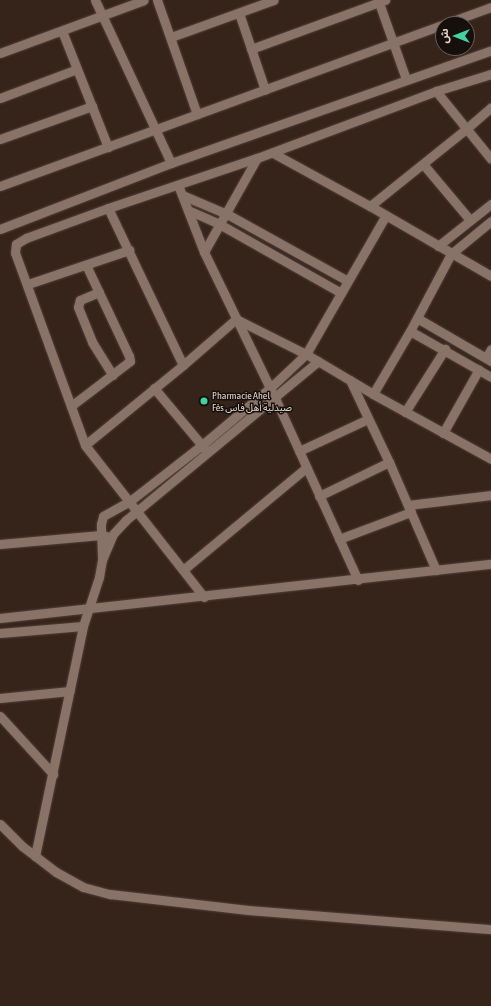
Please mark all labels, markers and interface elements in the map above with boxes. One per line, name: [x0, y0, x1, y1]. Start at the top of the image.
north arrow: [435, 16, 475, 56]
text: ش: [438, 28, 450, 44]
place label: Pharmacie Ahel Fès صيدلية أهل فاس: [212, 389, 292, 412]
marker: Pharmacie Ahel Fès صيدلية أهل فاس: [199, 396, 209, 406]

